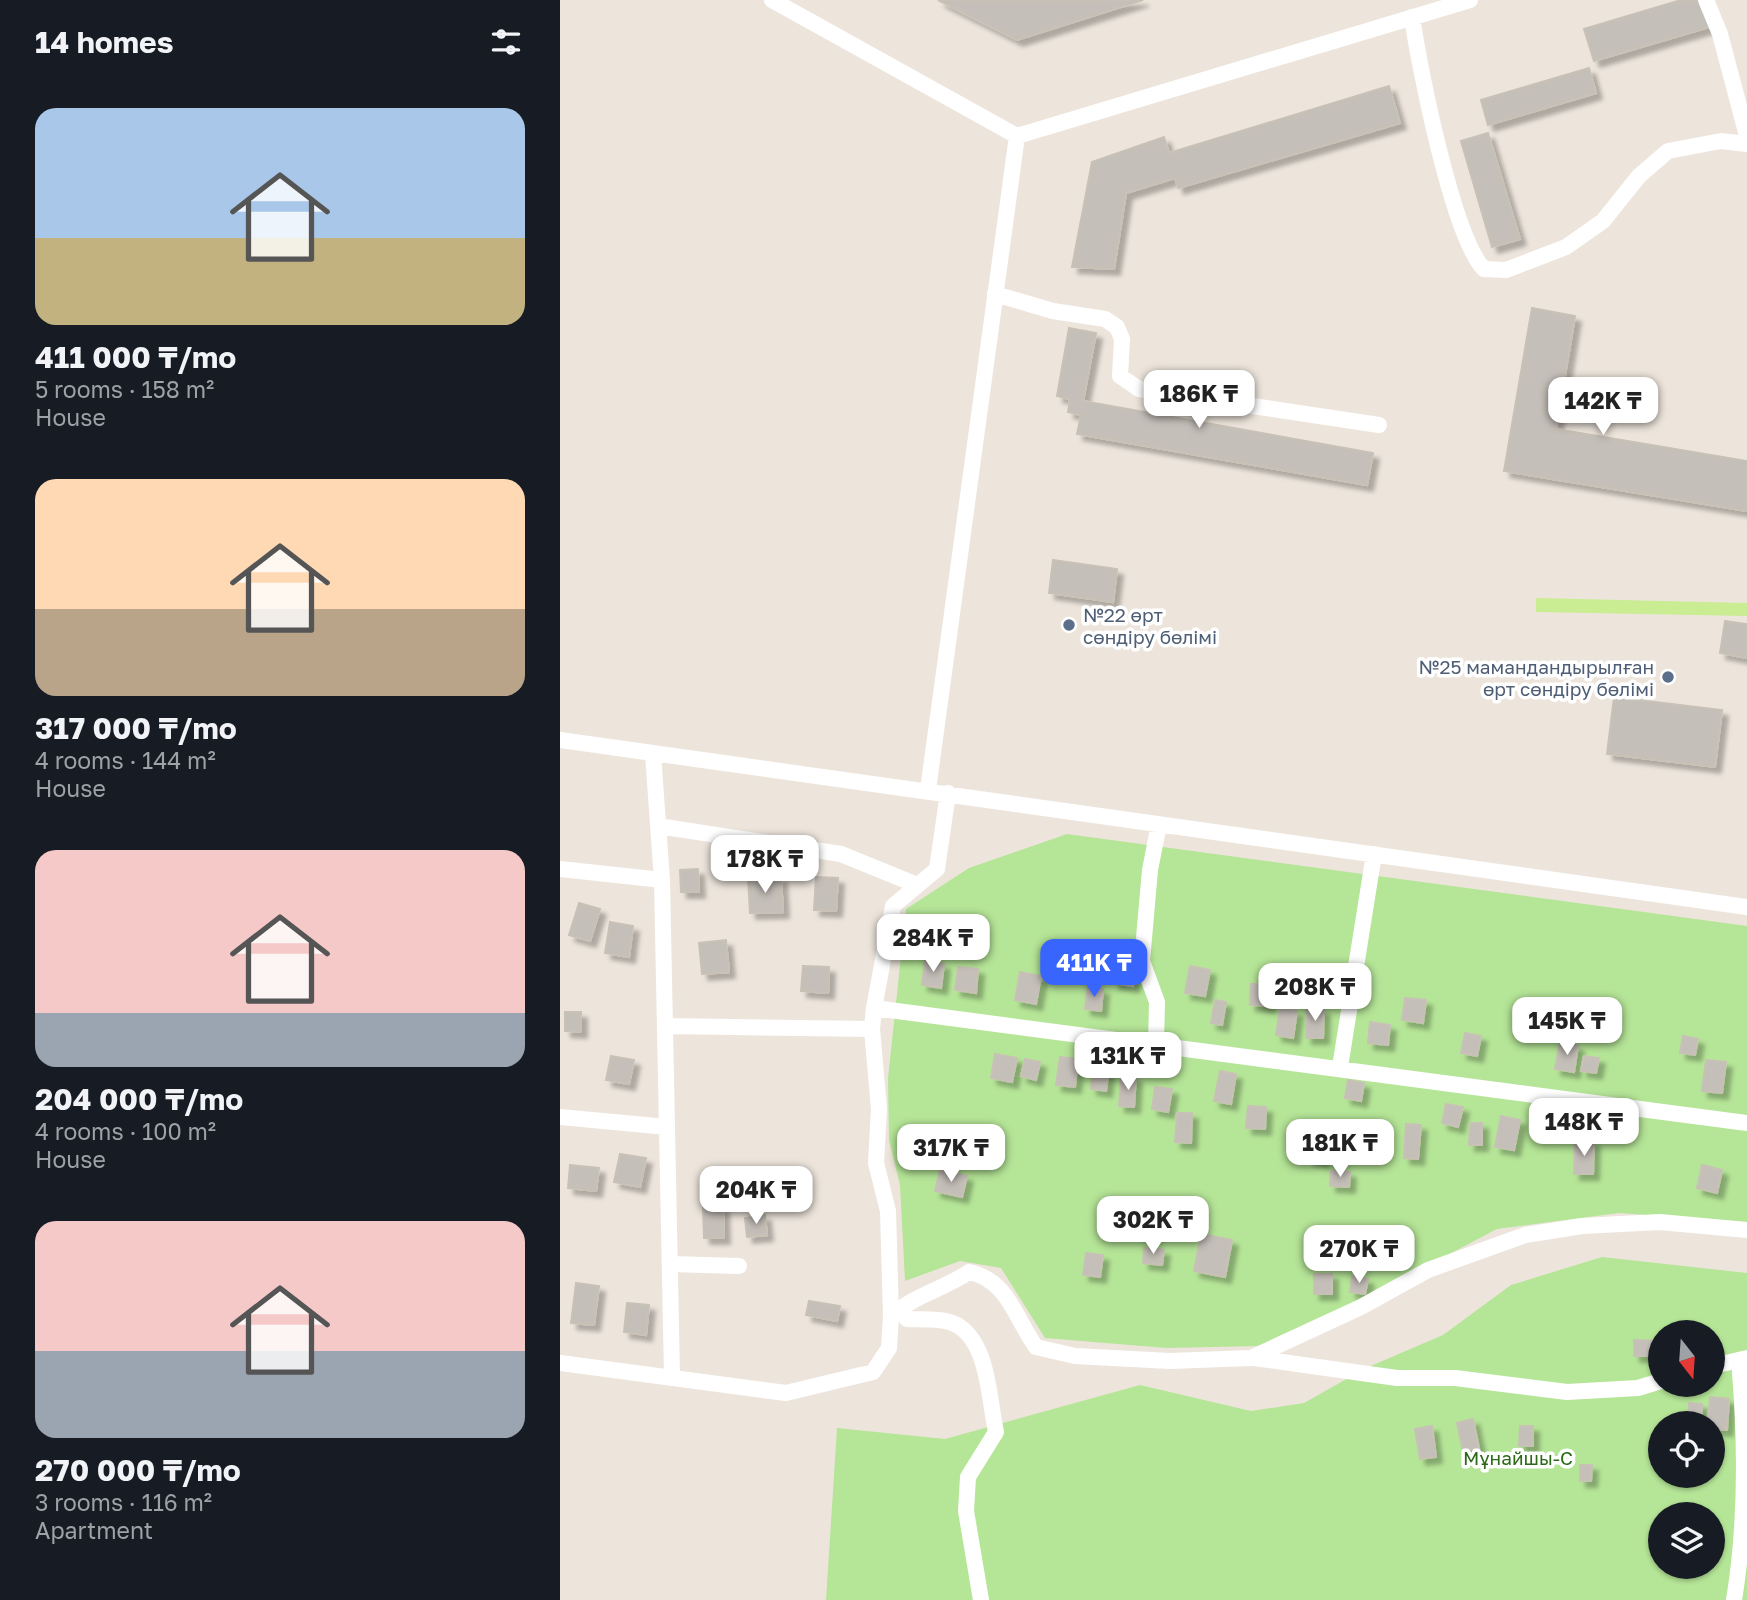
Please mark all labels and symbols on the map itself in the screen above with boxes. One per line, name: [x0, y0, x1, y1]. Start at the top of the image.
pin: 186K ₸: [1142, 370, 1256, 430]
pin: 142K ₸: [1546, 378, 1660, 437]
place label: №22 өрт сөндіру бөлімі: [1083, 603, 1217, 648]
marker: №22 өрт сөндіру бөлімі: [1061, 617, 1077, 633]
place label: №25 мамандандырылған өрт сөндіру бөлімі: [1419, 655, 1654, 700]
marker: №25 мамандандырылған өрт сөндіру бөлімі: [1660, 669, 1676, 685]
pin: 178K ₸: [708, 836, 822, 895]
pin: 284K ₸: [876, 914, 990, 974]
pin: 411K ₸: [1037, 940, 1151, 999]
pin: 208K ₸: [1258, 964, 1372, 1023]
pin: 145K ₸: [1510, 998, 1624, 1057]
pin: 131K ₸: [1071, 1032, 1185, 1092]
pin: 148K ₸: [1527, 1098, 1641, 1158]
pin: 181K ₸: [1283, 1120, 1397, 1179]
pin: 317K ₸: [894, 1124, 1008, 1184]
pin: 204K ₸: [699, 1166, 813, 1226]
pin: 302K ₸: [1096, 1196, 1210, 1256]
pin: 270K ₸: [1302, 1226, 1416, 1285]
north arrow: [1648, 1320, 1726, 1396]
park label: Мұнайшы-С: [1463, 1446, 1573, 1469]

